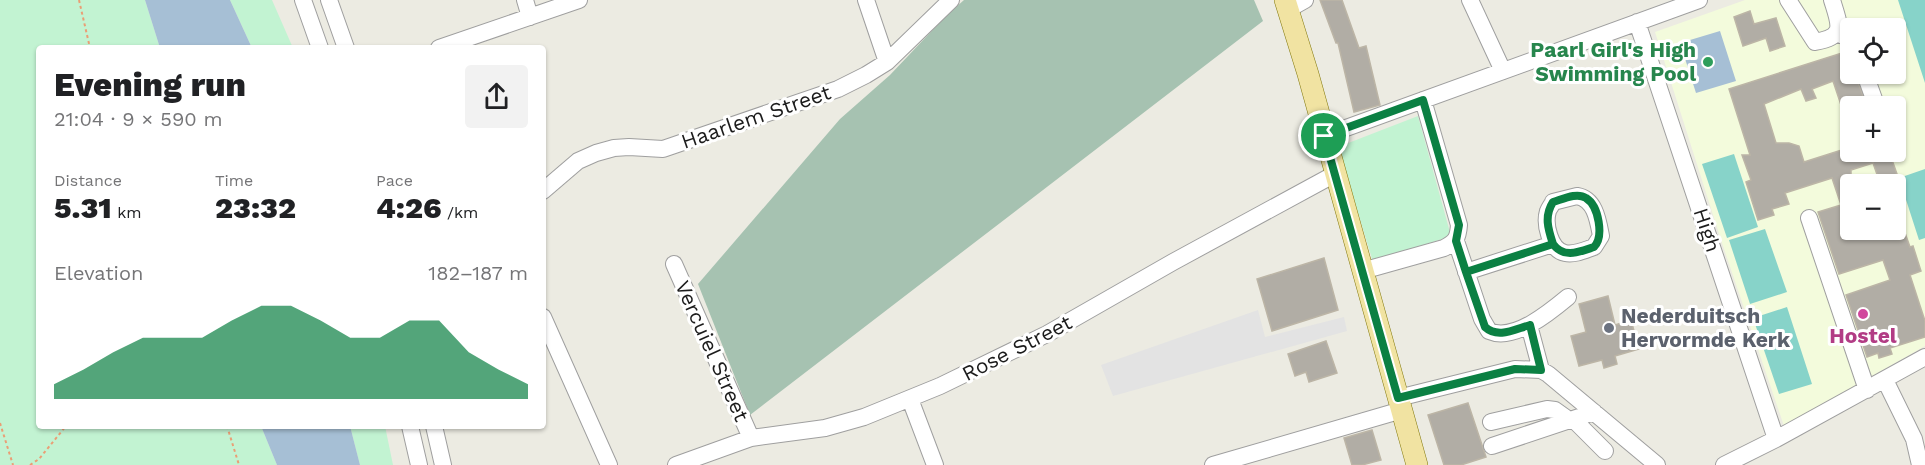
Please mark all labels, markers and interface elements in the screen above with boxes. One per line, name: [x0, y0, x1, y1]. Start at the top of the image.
map controls: [1840, 18, 1906, 240]
button: locate: [1840, 18, 1906, 84]
place label: Paarl Girl's High Swimming Pool: [1530, 37, 1696, 86]
marker: Paarl Girl's High Swimming Pool: [1701, 55, 1715, 69]
text: Evening run: [54, 65, 246, 104]
button: share: [465, 65, 528, 128]
street label: Haarlem Street: [678, 79, 834, 154]
button: +: [1840, 96, 1906, 162]
text: 21:04 · 9 × 590 m: [54, 107, 223, 131]
pin: [1298, 110, 1349, 161]
icon: arrive: [1307, 119, 1340, 152]
text: Distance: [54, 171, 122, 190]
text: Time: [215, 171, 253, 190]
text: Pace: [376, 171, 413, 190]
button: −: [1840, 174, 1906, 240]
text: 5.31: [54, 190, 112, 225]
text: 23:32: [215, 190, 296, 225]
text: 4:26: [376, 190, 442, 225]
text: km: [112, 203, 142, 222]
text: /km: [442, 203, 478, 222]
street label: High: [1689, 205, 1726, 255]
text: Elevation: [54, 261, 143, 285]
text: 182–187 m: [428, 261, 528, 285]
street label: Vercuiel Street: [670, 277, 755, 425]
place label: Nederduitsch Hervormde Kerk: [1621, 303, 1791, 352]
marker: Hostel: [1856, 307, 1870, 321]
street label: Rose Street: [958, 309, 1076, 386]
marker: Nederduitsch Hervormde Kerk: [1602, 321, 1616, 335]
place label: Hostel: [1829, 323, 1897, 348]

